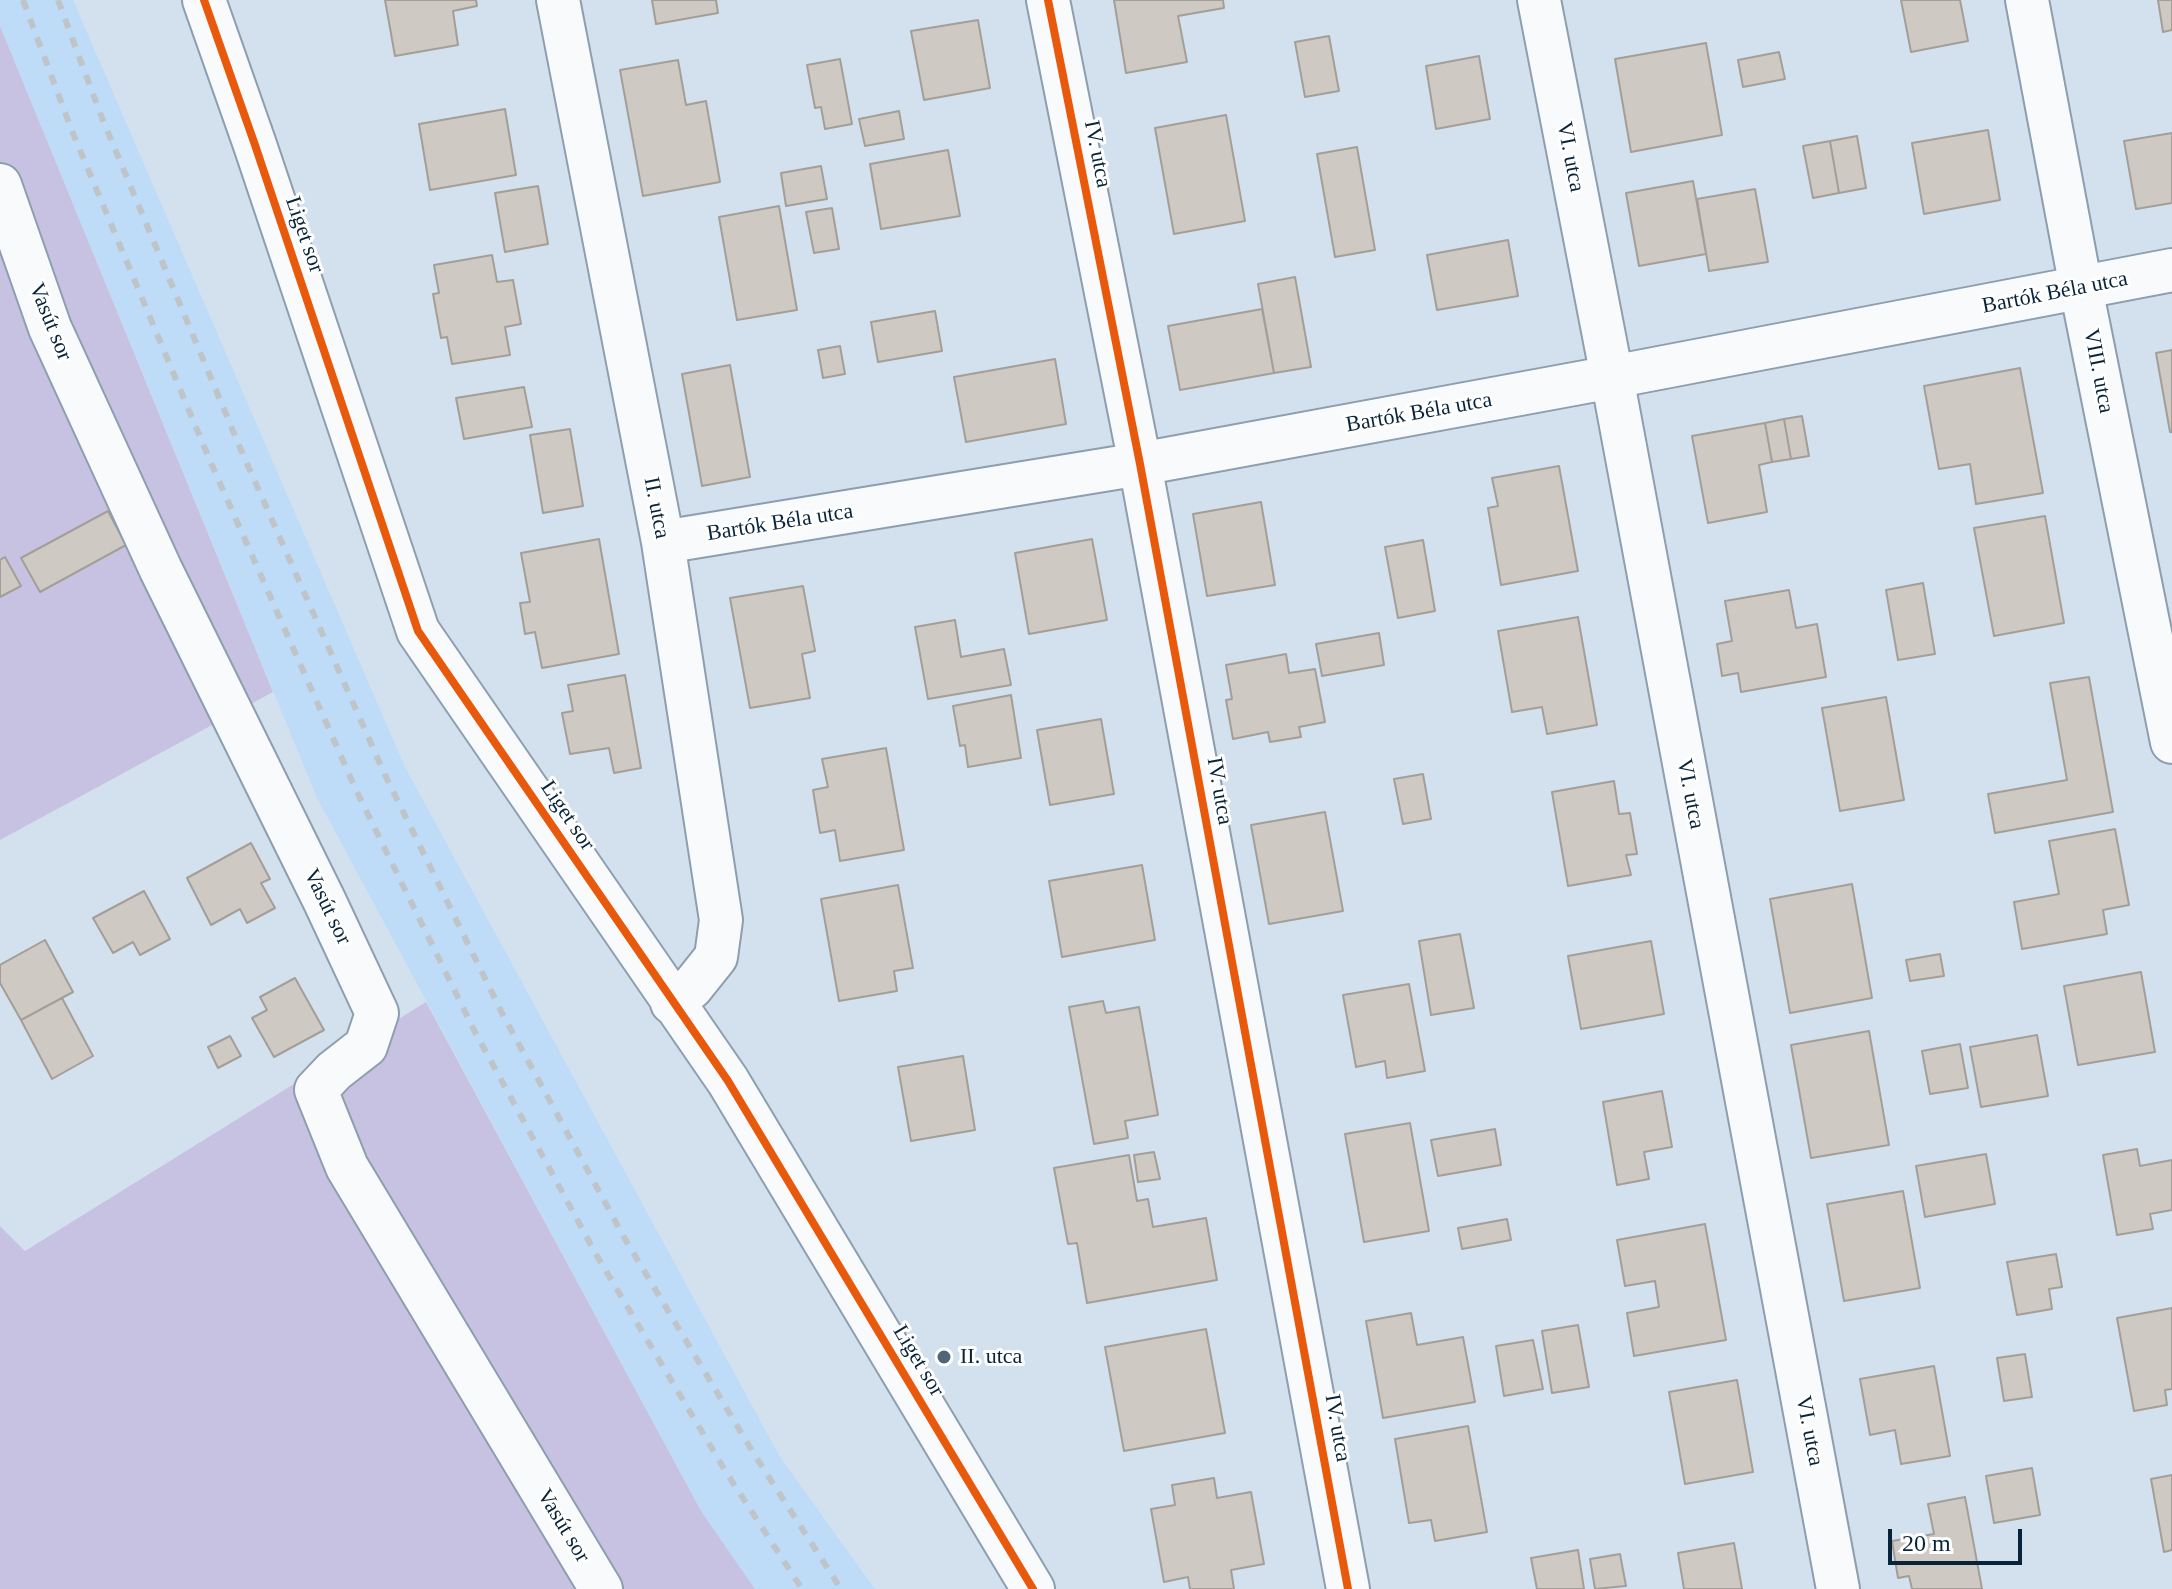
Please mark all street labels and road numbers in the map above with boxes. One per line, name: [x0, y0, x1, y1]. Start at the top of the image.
street label: IV. utca: [1078, 118, 1116, 190]
street label: VI. utca: [1550, 120, 1590, 194]
street label: Liget sor: [279, 193, 329, 277]
street label: Bartók Béla utca: [1980, 266, 2130, 320]
street label: Vasút sor: [23, 279, 77, 365]
street label: VIII. utca: [2077, 327, 2119, 415]
street label: Bartók Béla utca: [1344, 387, 1494, 439]
street label: II. utca: [637, 475, 675, 541]
street label: Bartók Béla utca: [705, 498, 855, 548]
street label: IV. utca: [1200, 755, 1238, 827]
street label: VI. utca: [1670, 757, 1710, 831]
street label: Liget sor: [534, 776, 600, 856]
street label: Vasút sor: [297, 865, 357, 949]
street label: Liget sor: [886, 1320, 950, 1402]
street label: IV. utca: [1318, 1392, 1356, 1464]
street label: VI. utca: [1789, 1394, 1829, 1468]
street label: Vasút sor: [531, 1484, 595, 1568]

